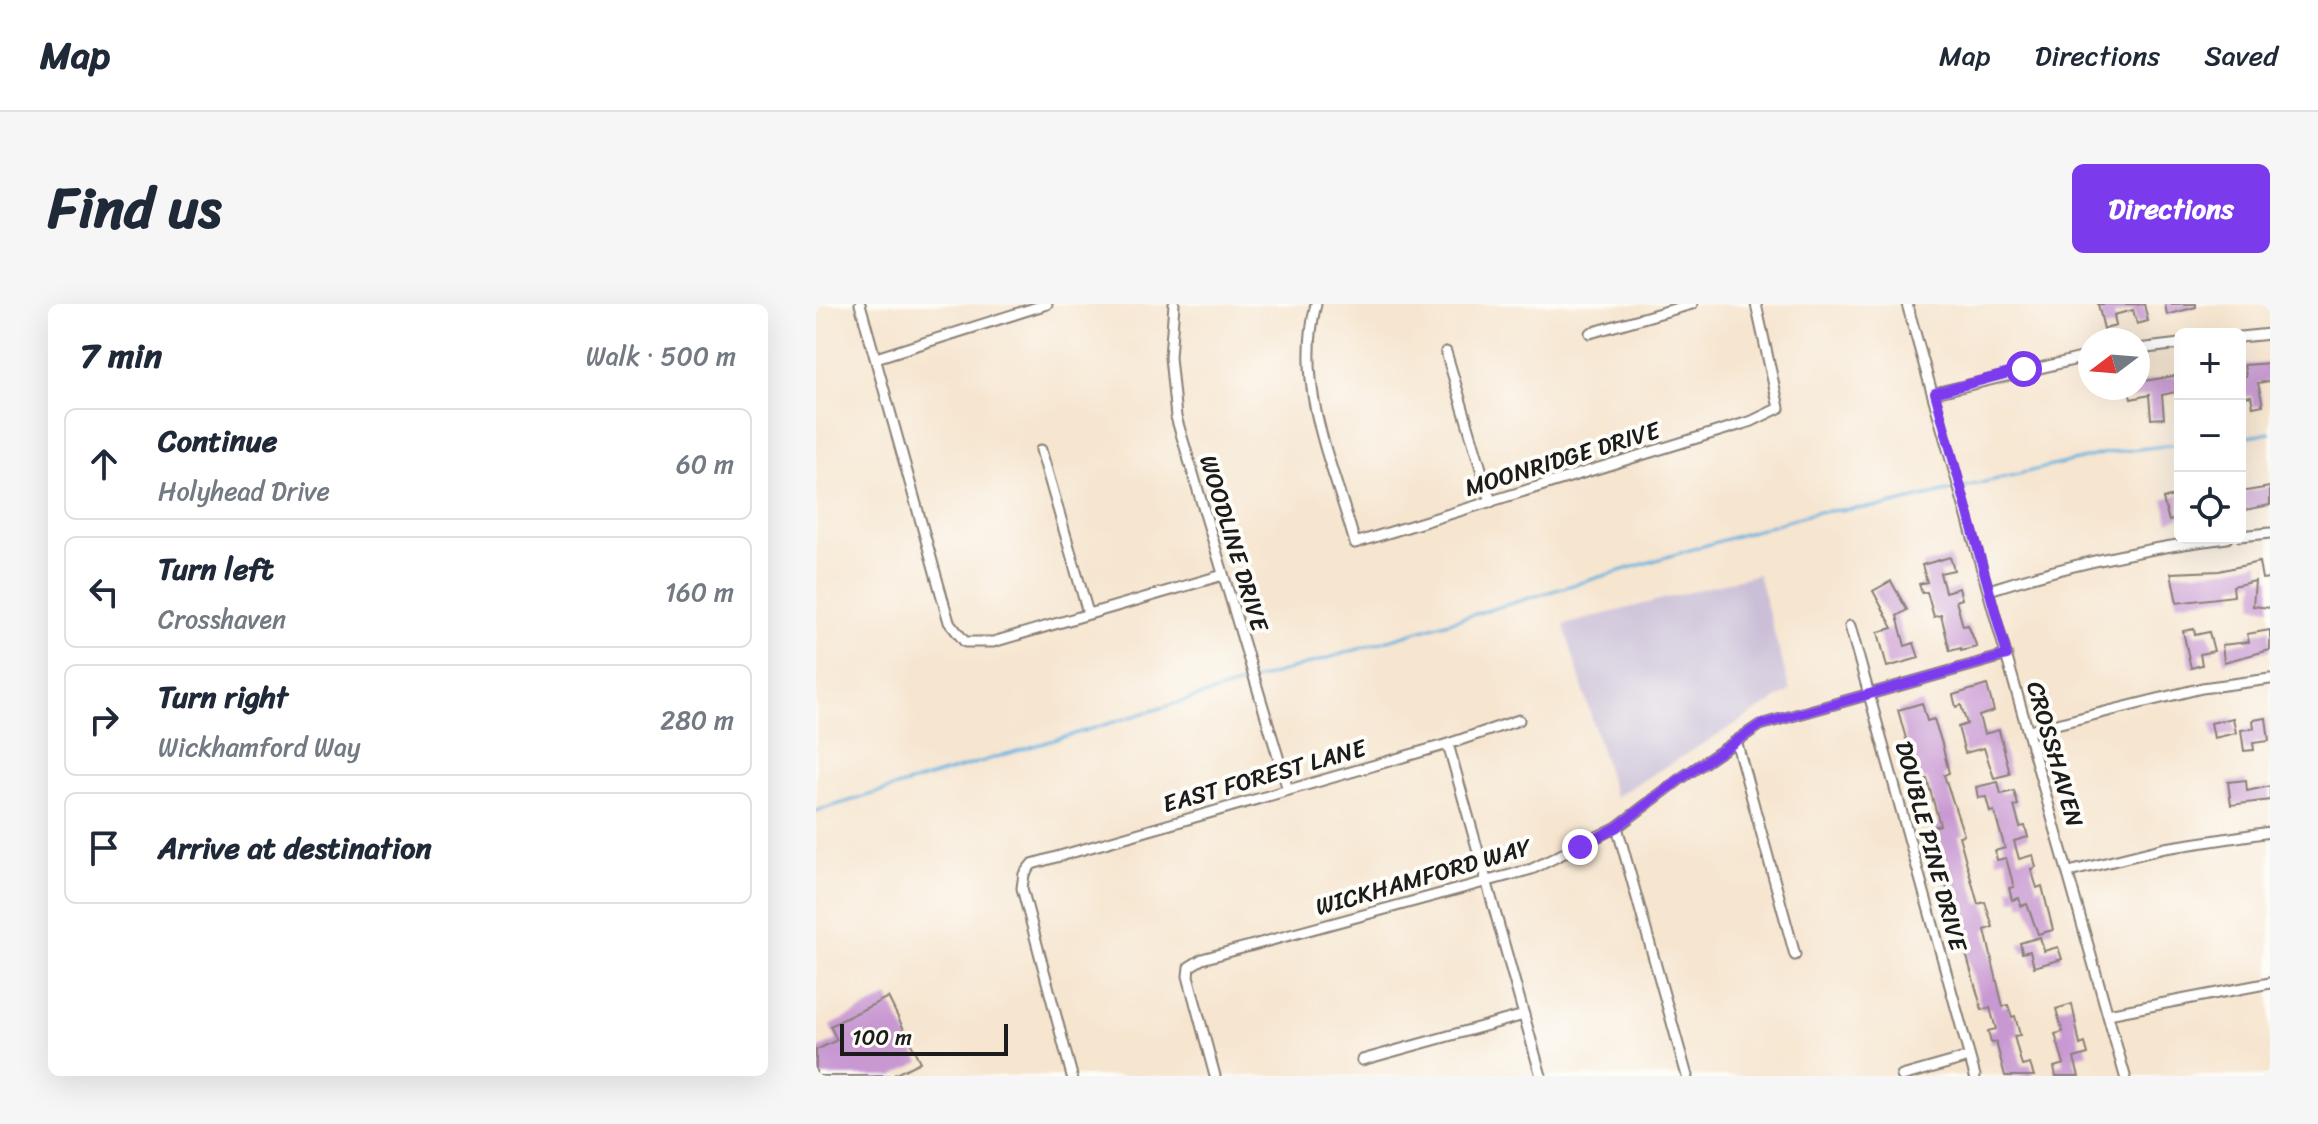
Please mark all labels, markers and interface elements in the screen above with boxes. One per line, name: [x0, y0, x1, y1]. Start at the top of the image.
text: Map: [40, 22, 110, 89]
text: Map: [1939, 31, 1991, 80]
text: Directions: [2035, 31, 2160, 80]
text: Saved: [2204, 31, 2278, 80]
text: Find us: [48, 159, 221, 258]
button: Directions: [2072, 164, 2270, 253]
text: 7 min: [80, 326, 162, 386]
north arrow: [2078, 328, 2150, 400]
map controls: [2174, 328, 2246, 544]
button: +: [2174, 328, 2246, 400]
text: Walk · 500 m: [586, 333, 736, 379]
route start: [2006, 351, 2042, 387]
button: −: [2174, 400, 2246, 472]
street label: MOONRIDGE DRIVE: [1459, 409, 1666, 509]
text: Continue: [158, 414, 277, 468]
text: 60 m: [676, 441, 734, 487]
icon: ahead: [82, 442, 126, 486]
street label: WOODLINE DRIVE: [1187, 450, 1281, 638]
text: Holyhead Drive: [158, 468, 330, 514]
button: locate: [2174, 472, 2246, 544]
text: Turn left: [158, 542, 274, 596]
text: 160 m: [665, 569, 734, 615]
icon: left: [82, 570, 126, 614]
text: Crosshaven: [158, 596, 286, 642]
text: Turn right: [158, 670, 288, 724]
street label: CROSSHAVEN: [2014, 676, 2096, 832]
text: 280 m: [660, 697, 734, 743]
icon: right: [82, 698, 126, 742]
text: Wickhamford Way: [158, 724, 361, 770]
street label: EAST FOREST LANE: [1157, 726, 1372, 825]
street label: DOUBLE PINE DRIVE: [1883, 736, 1980, 957]
text: Arrive at destination: [158, 821, 432, 875]
icon: arrive: [82, 826, 126, 870]
street label: WICKHAMFORD WAY: [1310, 826, 1537, 928]
route end: [1562, 829, 1598, 865]
text: 100 m: [852, 1018, 912, 1057]
scale bar: [840, 1020, 1008, 1056]

